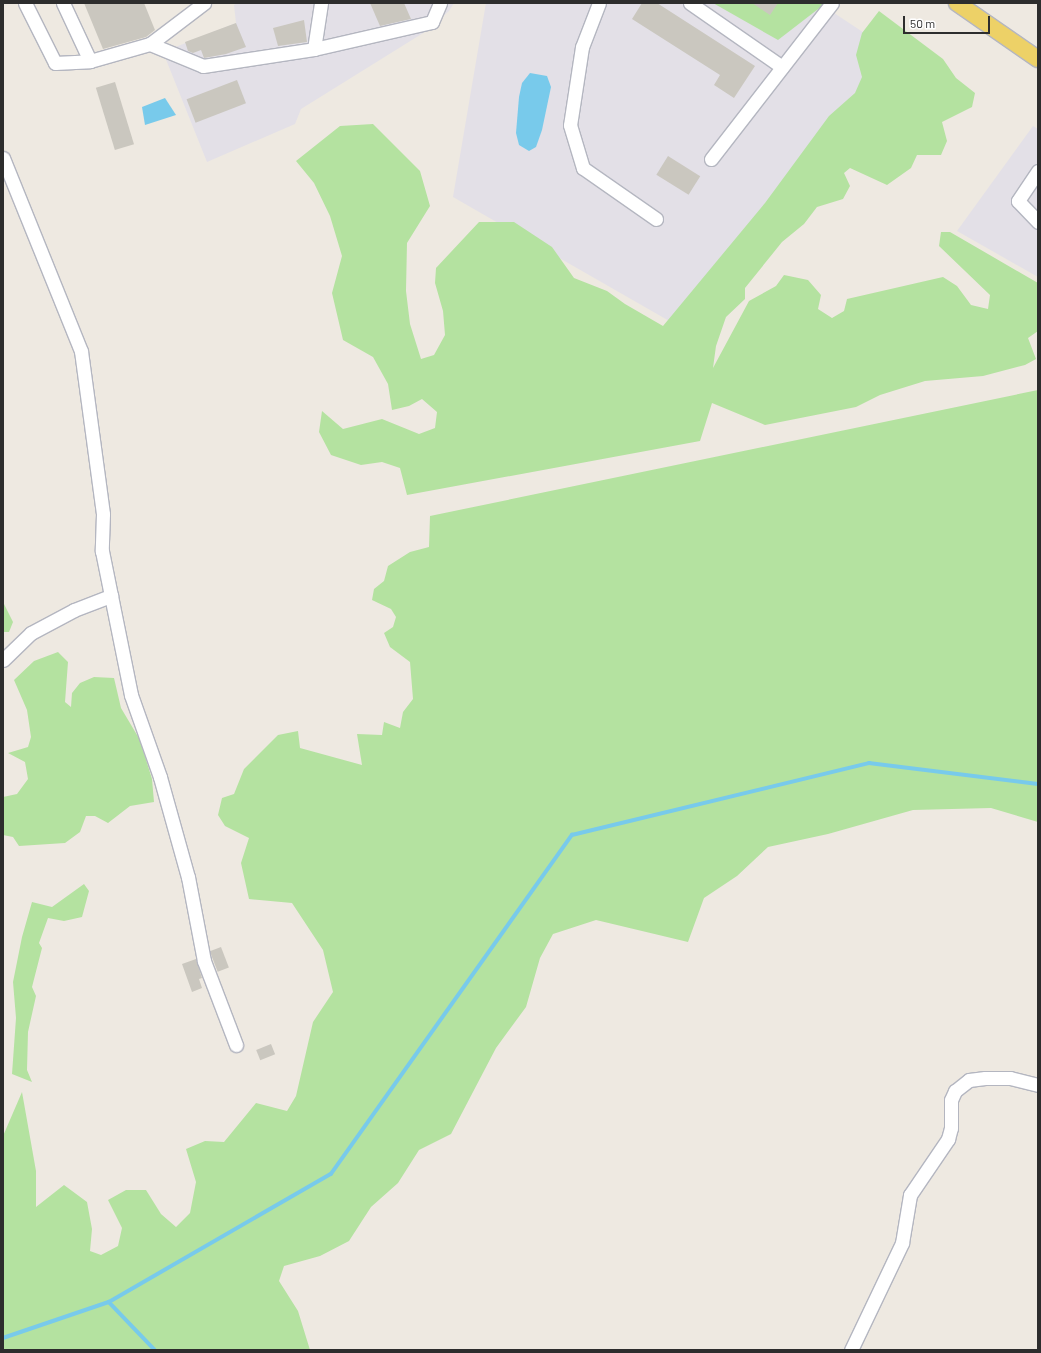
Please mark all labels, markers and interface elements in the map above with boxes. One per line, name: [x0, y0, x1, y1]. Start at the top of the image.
scale bar: [905, 8, 992, 34]
text: 50 m: [910, 16, 935, 30]

